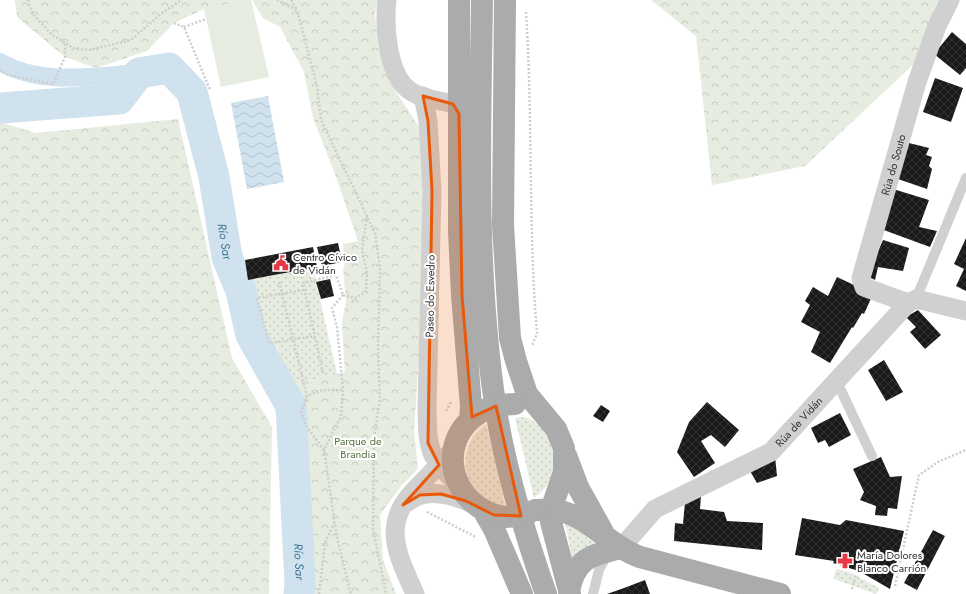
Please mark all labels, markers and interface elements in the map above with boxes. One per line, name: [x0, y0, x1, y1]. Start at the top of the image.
street label: Rúa do Souto: [877, 133, 910, 197]
water label: Río Sar: [213, 222, 237, 264]
place label: Centro Cívico de Vidán: [293, 249, 357, 278]
public building icon: Centro Cívico de Vidán: [272, 254, 290, 272]
street label: Paseo do Esvedro: [421, 255, 439, 337]
street label: Rúa de Vidán: [771, 393, 826, 451]
park label: Parque de Brandia: [334, 433, 382, 462]
water label: Río Sar: [289, 543, 309, 581]
place label: María Dolores Blanco Carrión: [857, 547, 926, 576]
pharmacy icon: María Dolores Blanco Carrión: [836, 552, 854, 570]

